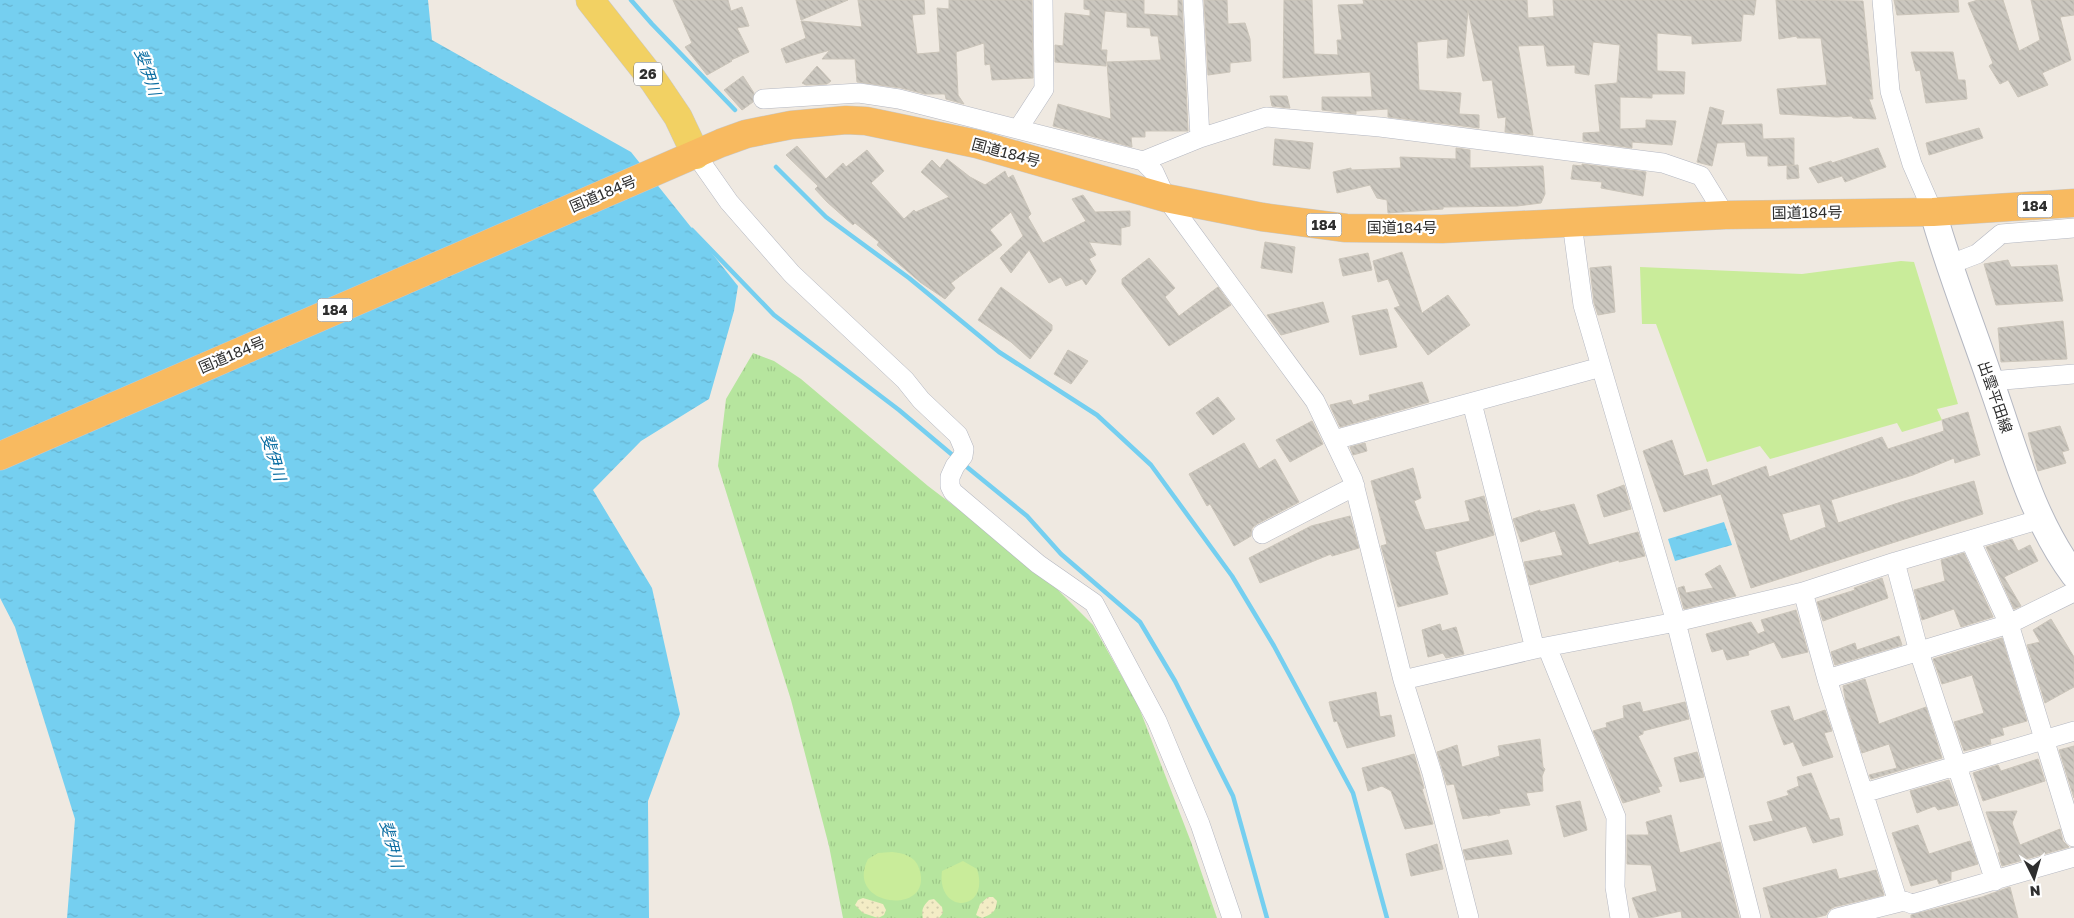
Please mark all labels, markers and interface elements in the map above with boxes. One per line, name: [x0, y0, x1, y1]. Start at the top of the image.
water label: 斐伊川: [131, 46, 166, 100]
road number: 26: [634, 62, 662, 86]
street label: 国道184号: [970, 134, 1043, 170]
street label: 国道184号: [567, 171, 639, 215]
road number: 184: [2018, 195, 2052, 218]
street label: 国道184号: [1772, 202, 1842, 222]
road number: 184: [1306, 214, 1342, 236]
street label: 国道184号: [1367, 218, 1437, 236]
road number: 184: [318, 298, 352, 322]
street label: 国道184号: [196, 332, 268, 376]
street label: 出雲平田線: [1975, 358, 2017, 435]
water label: 斐伊川: [257, 431, 291, 485]
water label: 斐伊川: [376, 818, 408, 872]
north arrow: [2009, 853, 2059, 903]
text: N: [2029, 883, 2041, 900]

